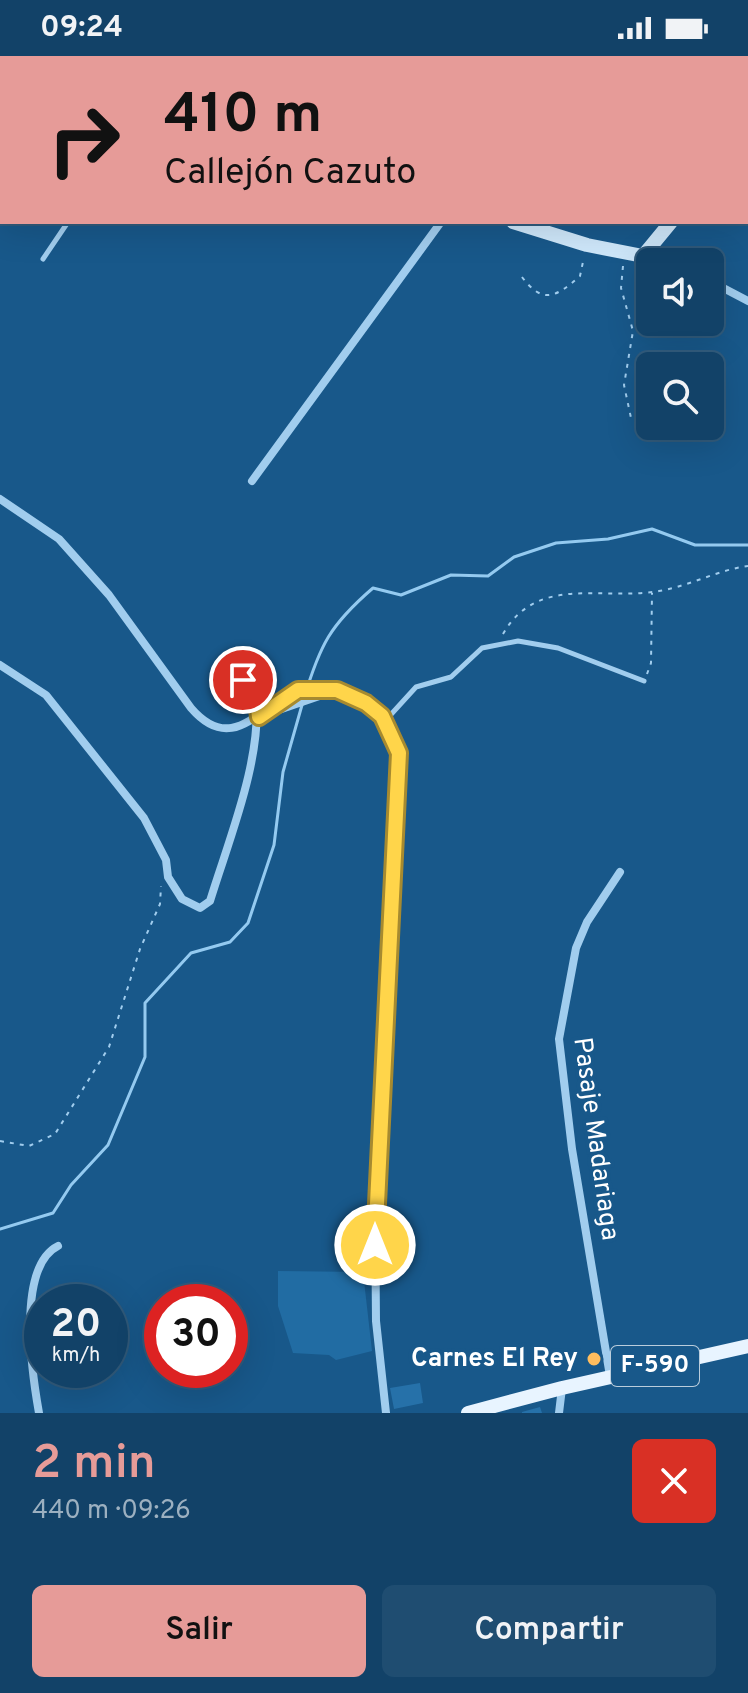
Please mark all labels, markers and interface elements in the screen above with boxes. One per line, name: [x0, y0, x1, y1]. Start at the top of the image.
text: 09:24: [40, 10, 123, 47]
text: 410 m: [164, 82, 322, 152]
icon: right: [32, 88, 136, 192]
text: Callejón Cazuto: [164, 151, 416, 197]
map controls: [636, 248, 724, 440]
button: sound: [636, 248, 724, 336]
button: search: [636, 352, 724, 440]
pin: [209, 646, 277, 714]
icon: arrive: [221, 658, 265, 702]
street label: Pasaje Madariaga: [564, 1035, 626, 1243]
position arrow: [333, 1203, 417, 1287]
speed limit sign: 30: [144, 1284, 248, 1388]
text: 20: [51, 1301, 101, 1351]
text: km/h: [52, 1343, 100, 1369]
place label: Carnes El Rey: [411, 1343, 578, 1376]
road number: F-590: [611, 1346, 699, 1386]
marker: Carnes El Rey: [585, 1350, 603, 1368]
text: 2 min: [32, 1435, 156, 1495]
button: close: [632, 1439, 716, 1523]
text: 440 m · 09:26: [32, 1495, 191, 1528]
button: Salir: [32, 1585, 366, 1677]
button: Compartir: [382, 1585, 716, 1677]

